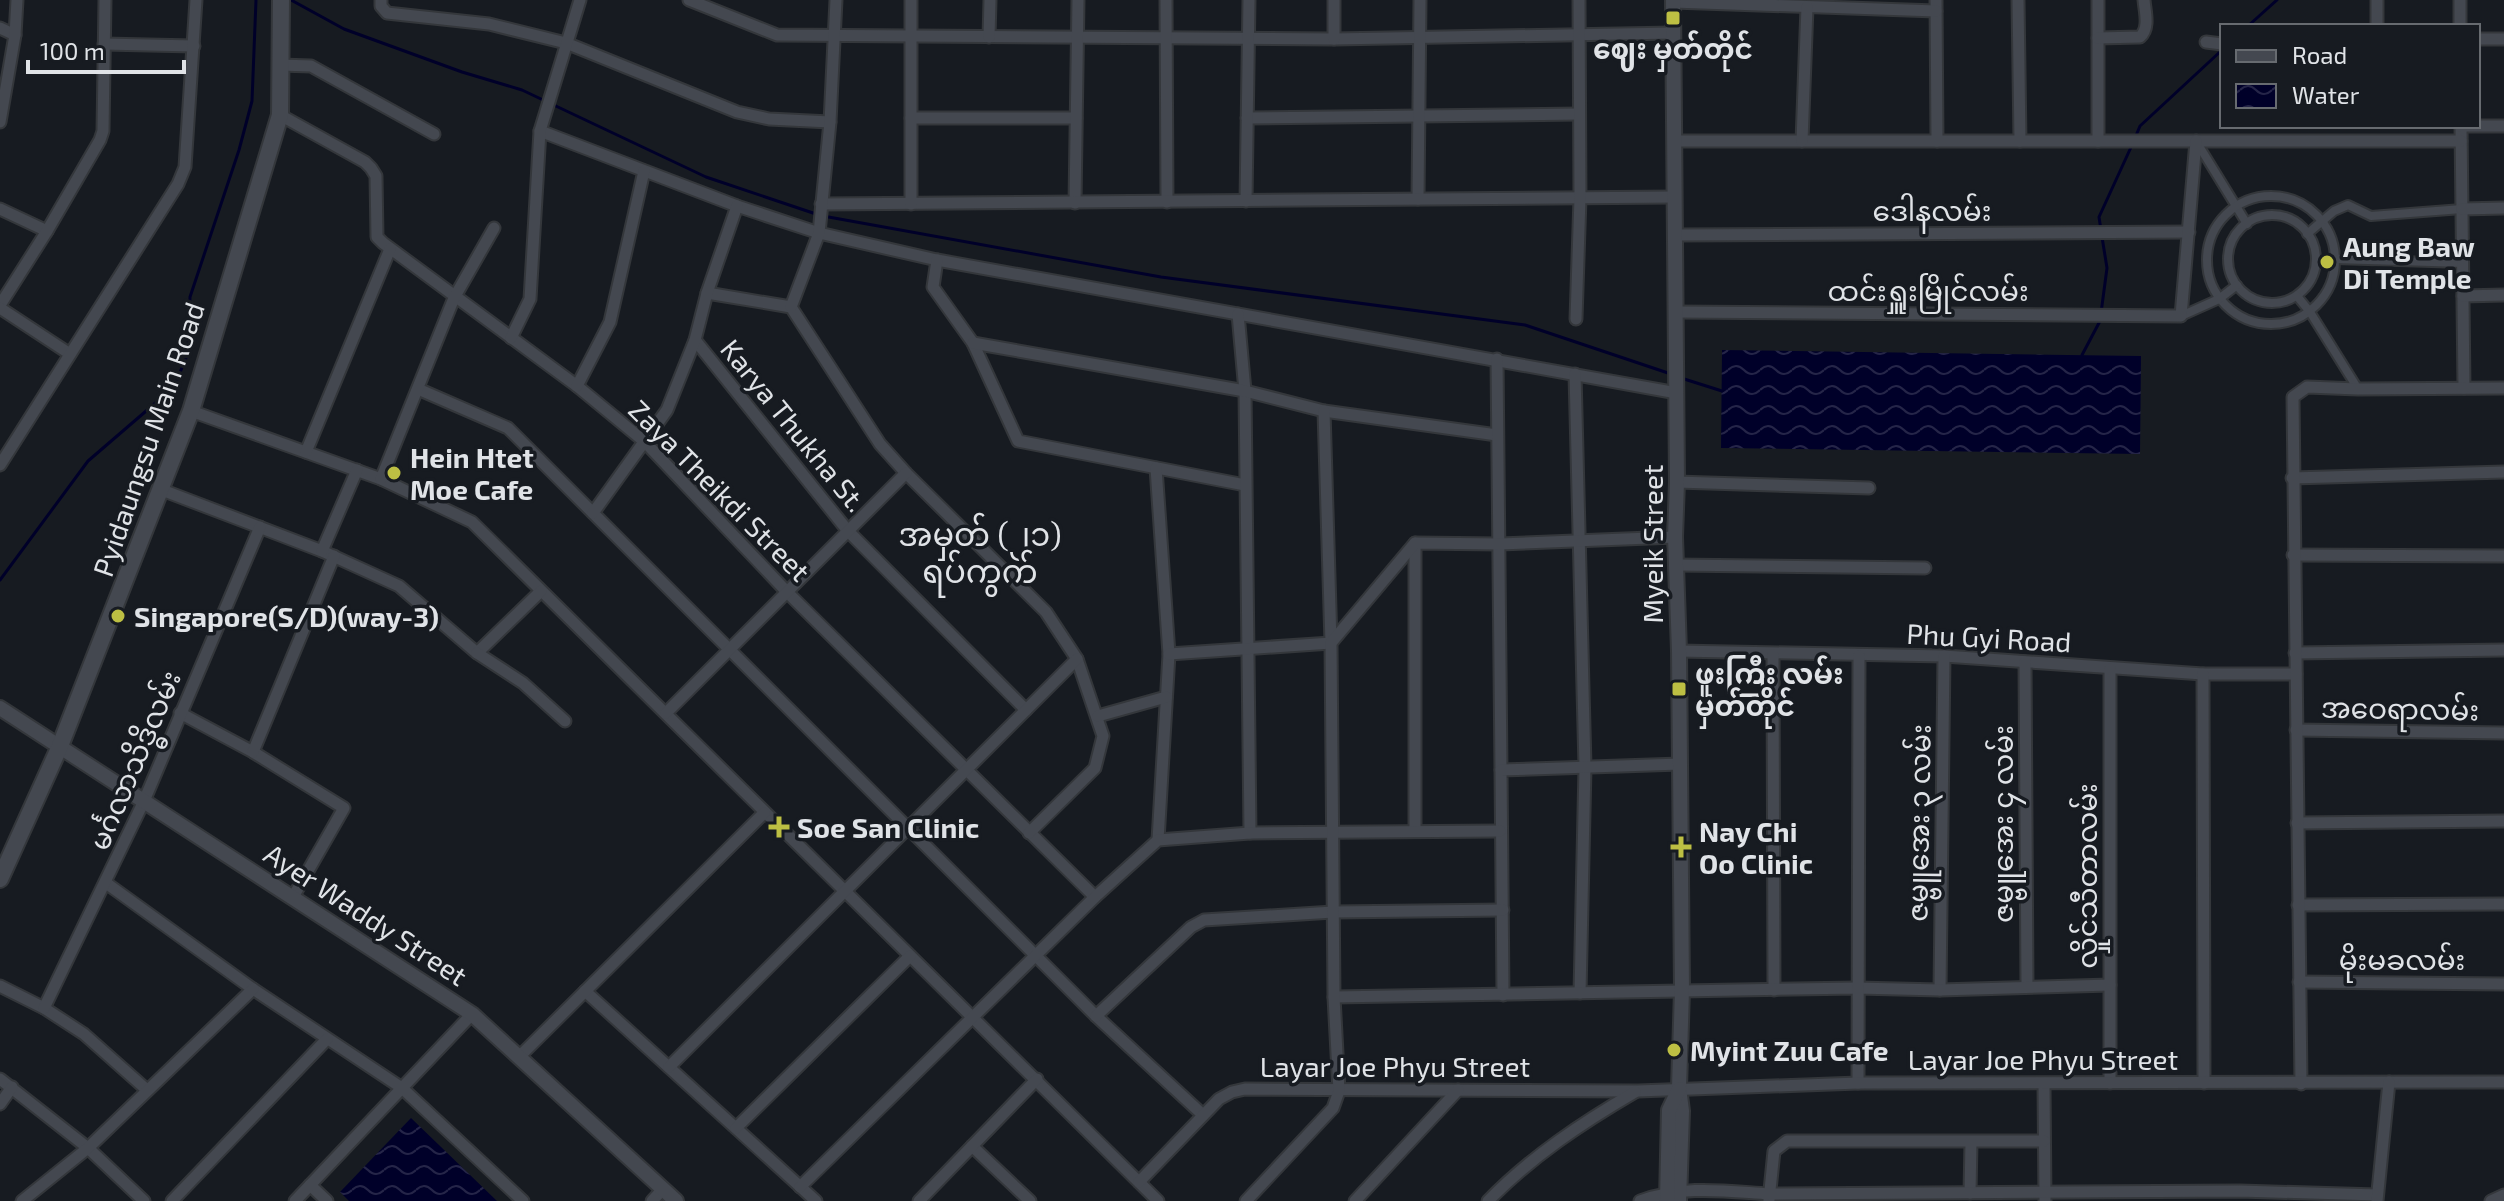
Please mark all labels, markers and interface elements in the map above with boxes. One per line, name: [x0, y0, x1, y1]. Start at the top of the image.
marker: ဈေး မှတ်တိုင်: [1664, 9, 1682, 27]
scale bar: [28, 24, 184, 74]
legend: [2220, 24, 2480, 128]
place label: ဈေး မှတ်တိုင်: [1593, 30, 1753, 72]
text: 100 m: [40, 36, 105, 65]
text: Road: [2292, 40, 2347, 69]
text: Water: [2292, 80, 2360, 109]
street label: ဒေါနလမ်း: [1873, 193, 1991, 234]
place label: Aung Baw Di Temple: [2343, 229, 2475, 295]
marker: Aung Baw Di Temple: [2318, 253, 2336, 271]
street label: ထင်းရှူးမြိုင်လမ်း: [1827, 273, 2029, 314]
street label: Pyidaungsu Main Road: [85, 297, 211, 581]
street label: Karya Thukha St.: [714, 332, 874, 518]
street label: Zaya Theikdi Street: [622, 392, 818, 588]
place label: Hein Htet Moe Cafe: [410, 440, 534, 506]
marker: Hein Htet Moe Cafe: [385, 464, 403, 482]
street label: Myeik Street: [1635, 464, 1669, 624]
district label: အမှတ် (၂၁) ရပ်ကွက်: [898, 512, 1062, 598]
place label: Singapore(S/D)(way-3): [134, 599, 439, 633]
marker: Singapore(S/D)(way-3): [109, 607, 127, 625]
street label: Phu Gyi Road: [1906, 616, 2072, 658]
place label: ဖူးကြီး လမ်း မှတ်တိုင်: [1695, 655, 1844, 729]
street label: မင်္ဂလာသိဒ္ဓိလမ်း: [81, 665, 194, 858]
marker: ဖူးကြီး လမ်း မှတ်တိုင်: [1670, 680, 1688, 698]
street label: အဝေရာလမ်း: [2320, 690, 2479, 733]
street label: ဇမ္ဗူအေး ၃ လမ်း: [1899, 724, 1944, 922]
street label: ဇမ္ဗူအေး ၄ လမ်း: [1985, 725, 2027, 923]
street label: လှိုင်သီတာလမ်း: [2069, 783, 2110, 969]
place label: Soe San Clinic: [797, 810, 979, 844]
place label: Nay Chi Oo Clinic: [1699, 814, 1813, 880]
marker: Soe San Clinic: [768, 816, 790, 838]
street label: Ayer Waddy Street: [258, 836, 474, 992]
marker: Nay Chi Oo Clinic: [1670, 836, 1692, 858]
street label: မိုးမခလမ်း: [2339, 942, 2465, 983]
place label: Myint Zuu Cafe: [1690, 1033, 1889, 1067]
marker: Myint Zuu Cafe: [1665, 1041, 1683, 1059]
street label: Layar Joe Phyu Street: [1908, 1042, 2178, 1076]
street label: Layar Joe Phyu Street: [1260, 1049, 1530, 1083]

